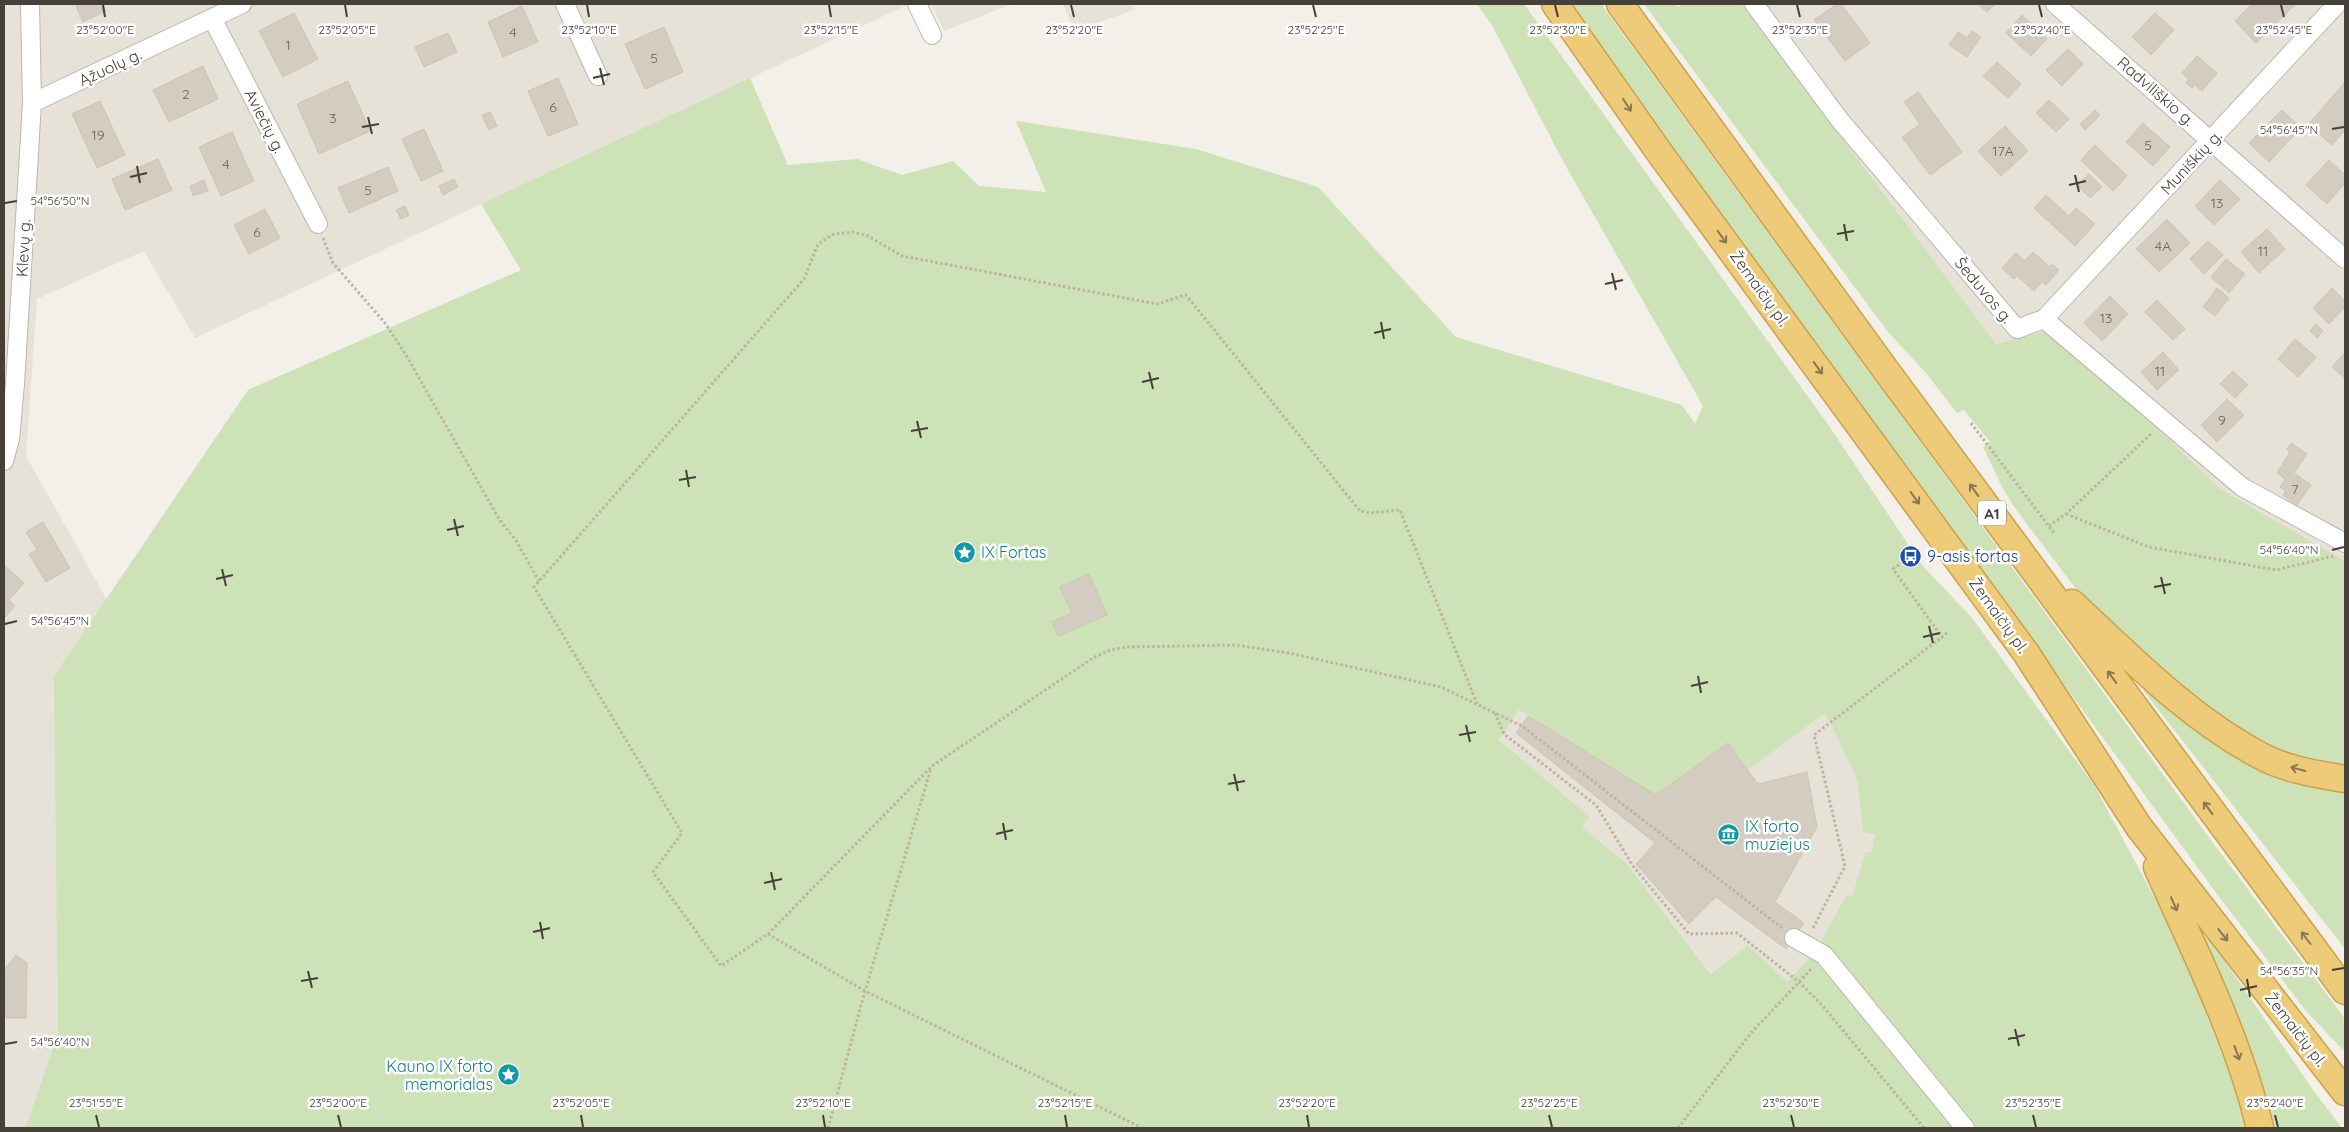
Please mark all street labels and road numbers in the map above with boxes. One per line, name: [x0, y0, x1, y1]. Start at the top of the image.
street label: Ąžuolų g.: [76, 44, 145, 90]
street label: Radviliškio g.: [2113, 52, 2199, 130]
street label: Aviečių g.: [240, 86, 290, 156]
street label: Muniškių g.: [2156, 126, 2226, 198]
street label: Klevų g.: [11, 218, 35, 278]
street label: Žemaičių pl.: [1726, 246, 1794, 330]
street label: Šeduvos g.: [1951, 253, 2017, 327]
road number: A1: [1978, 500, 2006, 526]
street label: Žemaičių pl.: [1965, 573, 2033, 657]
street label: Žemaičių pl.: [2261, 988, 2331, 1070]

